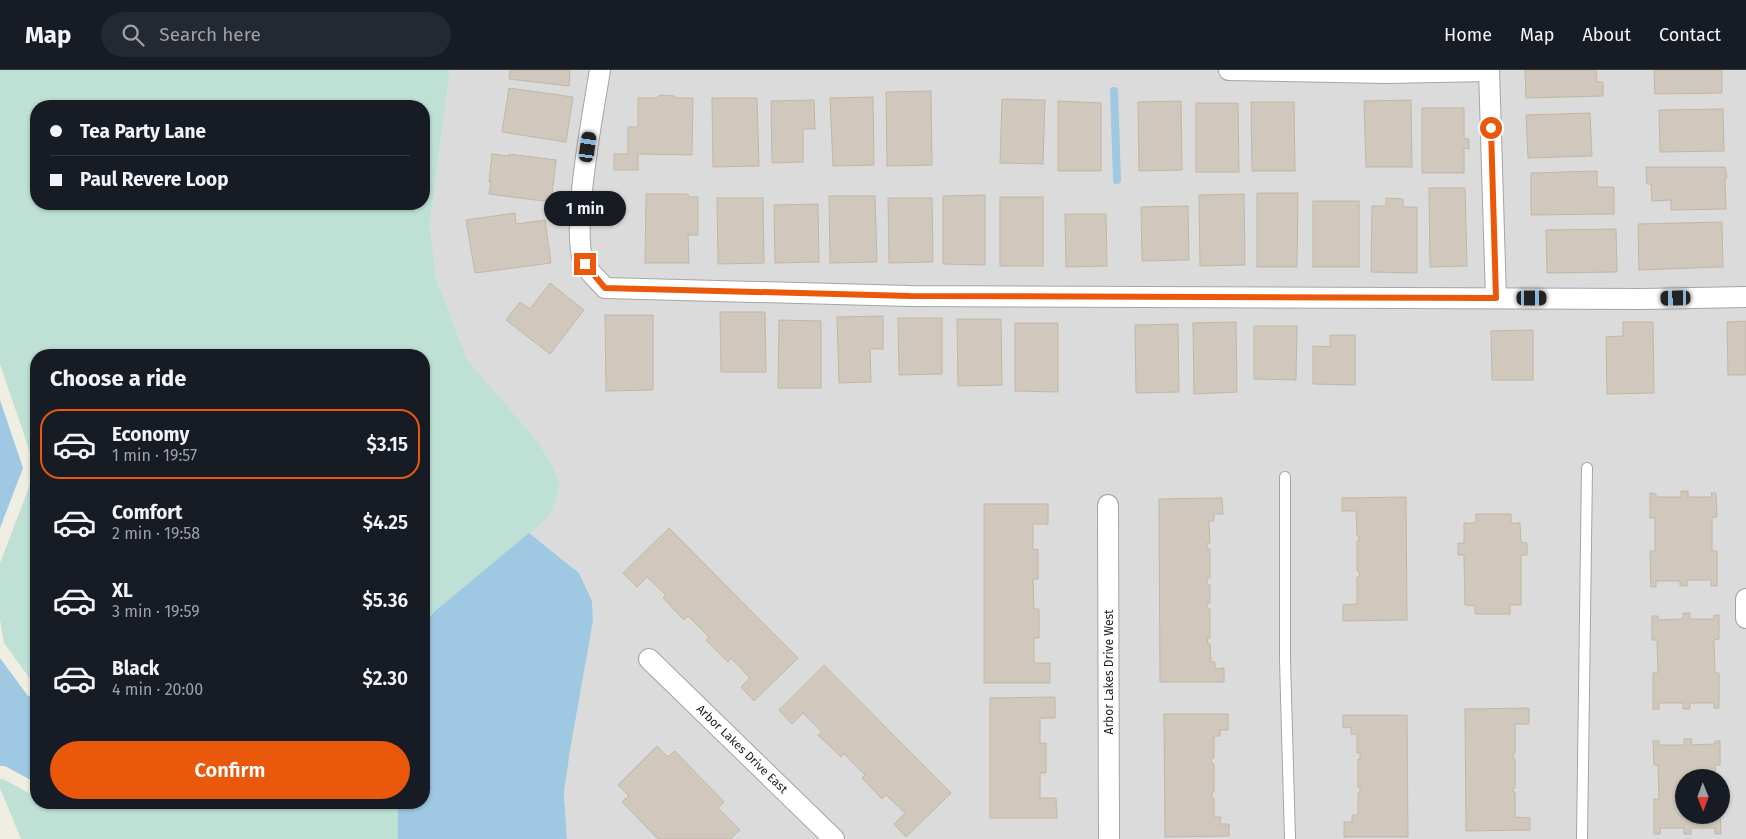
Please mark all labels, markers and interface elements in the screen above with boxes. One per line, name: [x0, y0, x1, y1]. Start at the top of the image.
search box: [101, 12, 451, 57]
text: Map: [25, 21, 71, 49]
icon: search: [119, 21, 147, 49]
text: Search here: [159, 23, 261, 46]
text: Home: [1444, 24, 1492, 46]
text: Map: [1520, 24, 1554, 46]
text: About: [1582, 24, 1631, 46]
text: Contact: [1659, 24, 1721, 46]
route start: [1480, 117, 1502, 139]
text: Tea Party Lane: [80, 120, 206, 143]
car: [578, 131, 597, 163]
text: Paul Revere Loop: [80, 168, 229, 191]
callout: 1 min: [544, 191, 626, 226]
text: 1 min: [566, 199, 604, 218]
route end: [574, 253, 596, 275]
car: [1660, 290, 1691, 306]
car: [1517, 291, 1547, 306]
text: Choose a ride: [50, 365, 186, 392]
icon: car: [52, 422, 97, 467]
text: Economy: [112, 423, 189, 446]
text: $3.15: [367, 433, 408, 456]
text: 1 min · 19:57: [112, 446, 197, 465]
icon: car: [52, 500, 97, 545]
text: Comfort: [112, 501, 182, 524]
text: $4.25: [363, 511, 408, 534]
text: 2 min · 19:58: [112, 524, 200, 543]
icon: car: [52, 578, 97, 623]
text: XL: [112, 579, 133, 602]
text: $5.36: [362, 589, 408, 612]
text: 3 min · 19:59: [112, 602, 200, 621]
street label: Arbor Lakes Drive West: [1102, 609, 1116, 734]
icon: car: [52, 656, 97, 701]
text: Black: [112, 657, 159, 680]
text: $2.30: [362, 667, 408, 690]
text: 4 min · 20:00: [112, 680, 203, 699]
street label: Arbor Lakes Drive East: [694, 702, 791, 797]
button: Confirm: [50, 741, 410, 799]
north arrow: [1675, 769, 1730, 824]
map controls: [1675, 769, 1730, 824]

